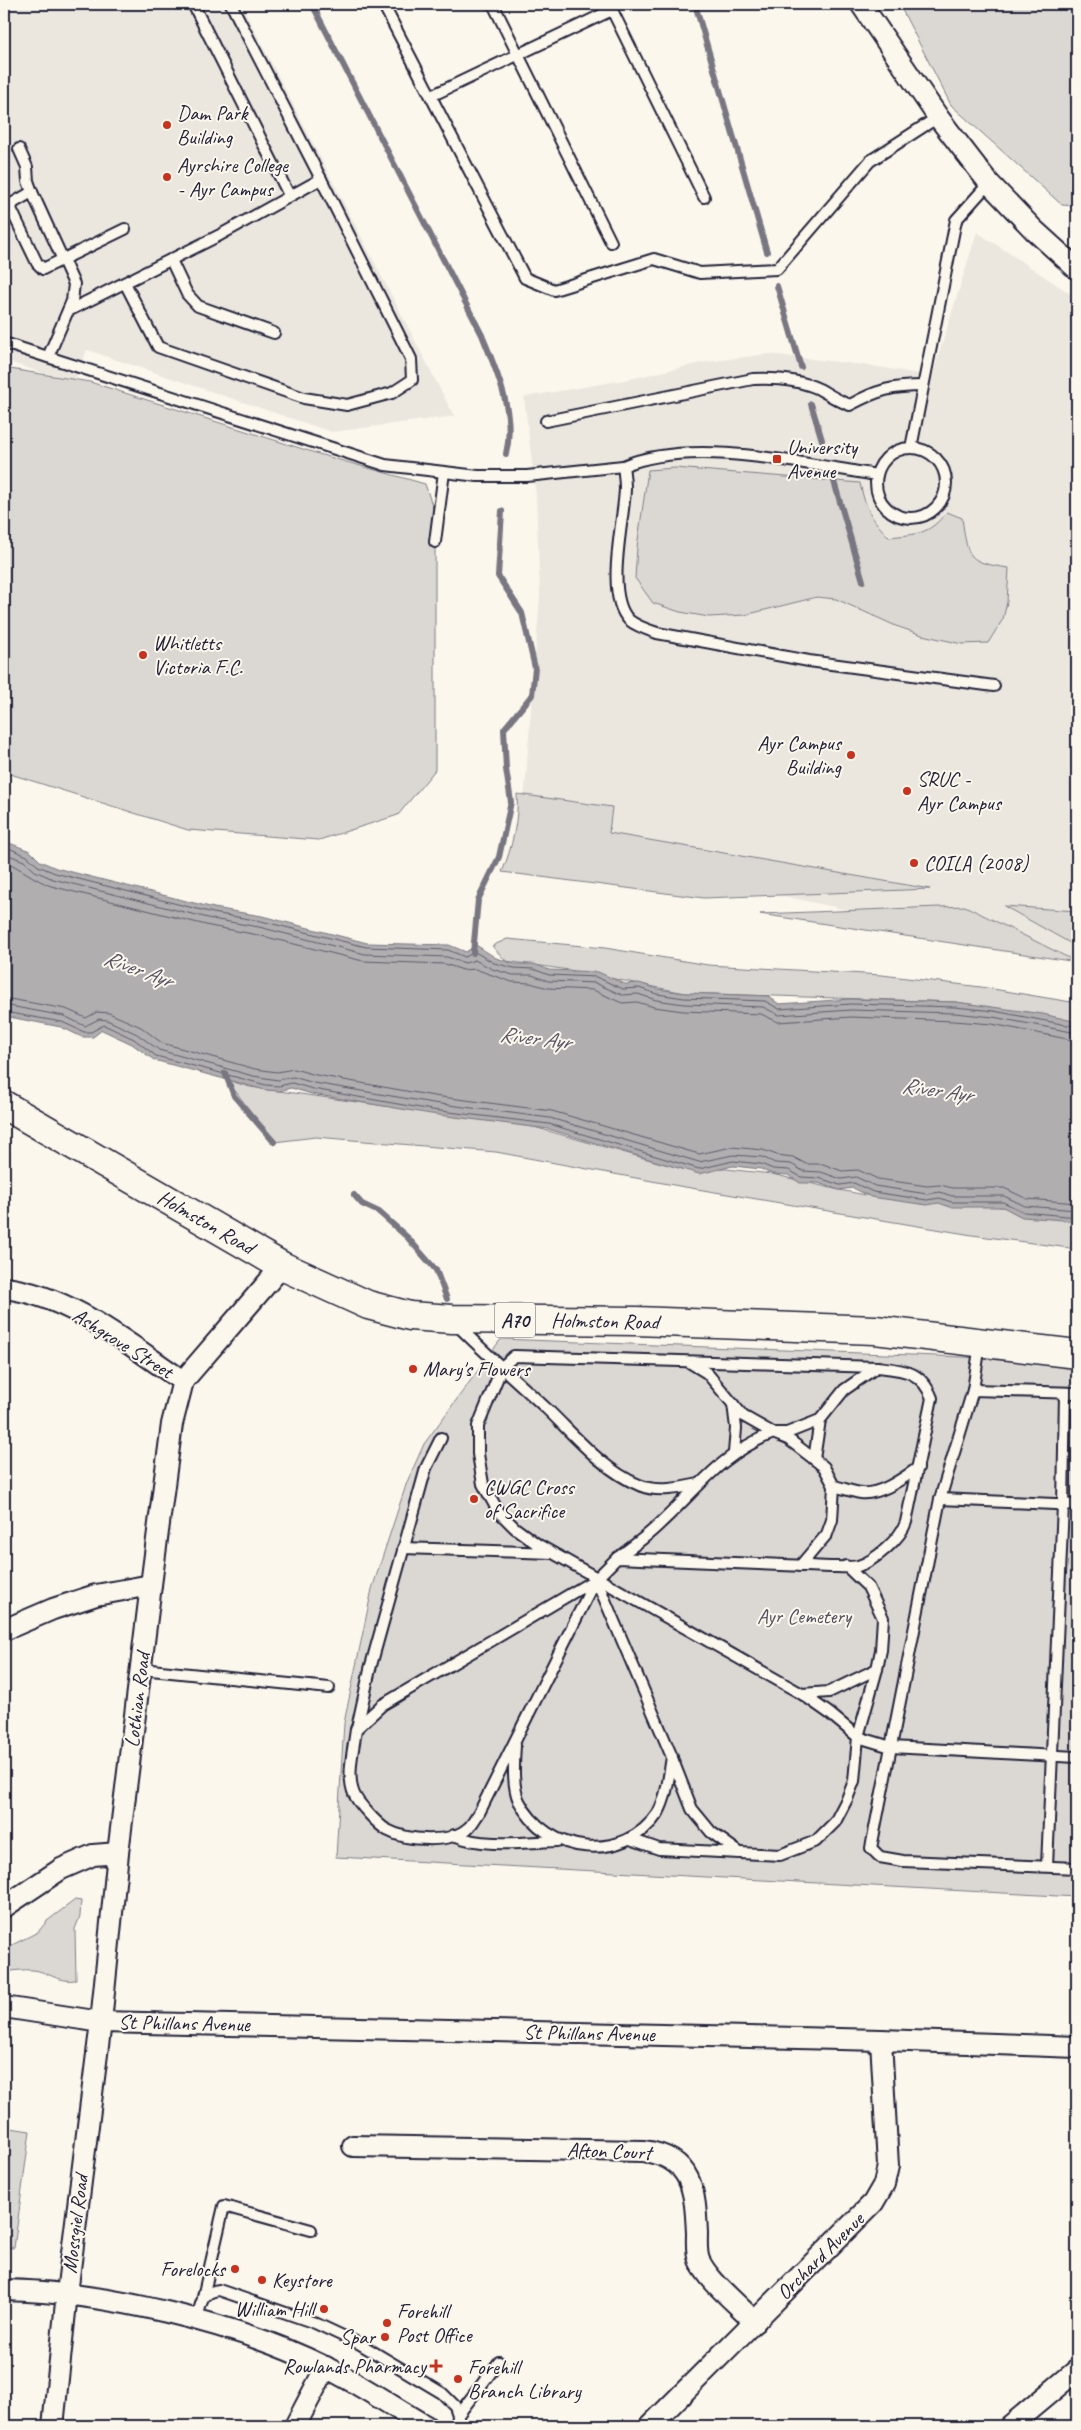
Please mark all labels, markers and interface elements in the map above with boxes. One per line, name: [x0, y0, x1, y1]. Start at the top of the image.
place label: Dam Park Building: [177, 100, 249, 150]
marker: Dam Park Building: [161, 119, 173, 131]
place label: Ayrshire College - Ayr Campus: [177, 152, 289, 202]
marker: Ayrshire College - Ayr Campus: [161, 171, 173, 183]
place label: University Avenue: [787, 434, 859, 484]
marker: University Avenue: [771, 453, 783, 465]
place label: Whitletts Victoria F.C.: [153, 630, 243, 680]
marker: Whitletts Victoria F.C.: [137, 649, 149, 661]
place label: Ayr Campus Building: [757, 730, 843, 780]
marker: Ayr Campus Building: [845, 749, 857, 761]
place label: SRUC - Ayr Campus: [917, 766, 1003, 816]
marker: SRUC - Ayr Campus: [901, 785, 913, 797]
place label: COILA (2008): [924, 850, 1029, 876]
marker: COILA (2008): [908, 857, 920, 869]
water label: River Ayr: [100, 944, 180, 996]
water label: River Ayr: [498, 1020, 576, 1057]
water label: River Ayr: [900, 1071, 978, 1109]
street label: Holmston Road: [153, 1184, 261, 1262]
street label: Ashgrove Street: [68, 1302, 180, 1385]
road number: A70: [495, 1302, 535, 1338]
street label: Holmston Road: [551, 1307, 662, 1335]
place label: Mary's Flowers: [423, 1356, 531, 1382]
marker: Mary's Flowers: [407, 1363, 419, 1375]
place label: CWGC Cross of Sacrifice: [484, 1474, 576, 1524]
marker: CWGC Cross of Sacrifice: [468, 1493, 480, 1505]
park label: Ayr Cemetery: [757, 1603, 853, 1629]
street label: Lothian Road: [118, 1648, 156, 1749]
street label: St Phillans Avenue: [118, 2009, 251, 2037]
street label: St Phillans Avenue: [523, 2019, 656, 2047]
street label: Afton Court: [566, 2137, 655, 2166]
street label: Mossgiel Road: [56, 2170, 94, 2275]
street label: Orchard Avenue: [771, 2205, 871, 2305]
place label: Forelocks: [160, 2256, 227, 2282]
marker: Forelocks: [229, 2263, 241, 2275]
place label: Keystore: [272, 2267, 333, 2293]
marker: Keystore: [256, 2274, 268, 2286]
place label: William Hill: [235, 2296, 317, 2322]
place label: Forehill Post Office: [397, 2298, 474, 2348]
marker: William Hill: [318, 2303, 330, 2315]
marker: Forehill Post Office: [381, 2317, 393, 2329]
place label: Spar: [340, 2324, 376, 2350]
marker: Spar: [379, 2331, 391, 2343]
place label: Rowlands Pharmacy: [283, 2353, 428, 2379]
place label: Forehill Branch Library: [468, 2354, 582, 2404]
marker: Rowlands Pharmacy: [430, 2360, 442, 2372]
marker: Forehill Branch Library: [452, 2373, 464, 2385]

